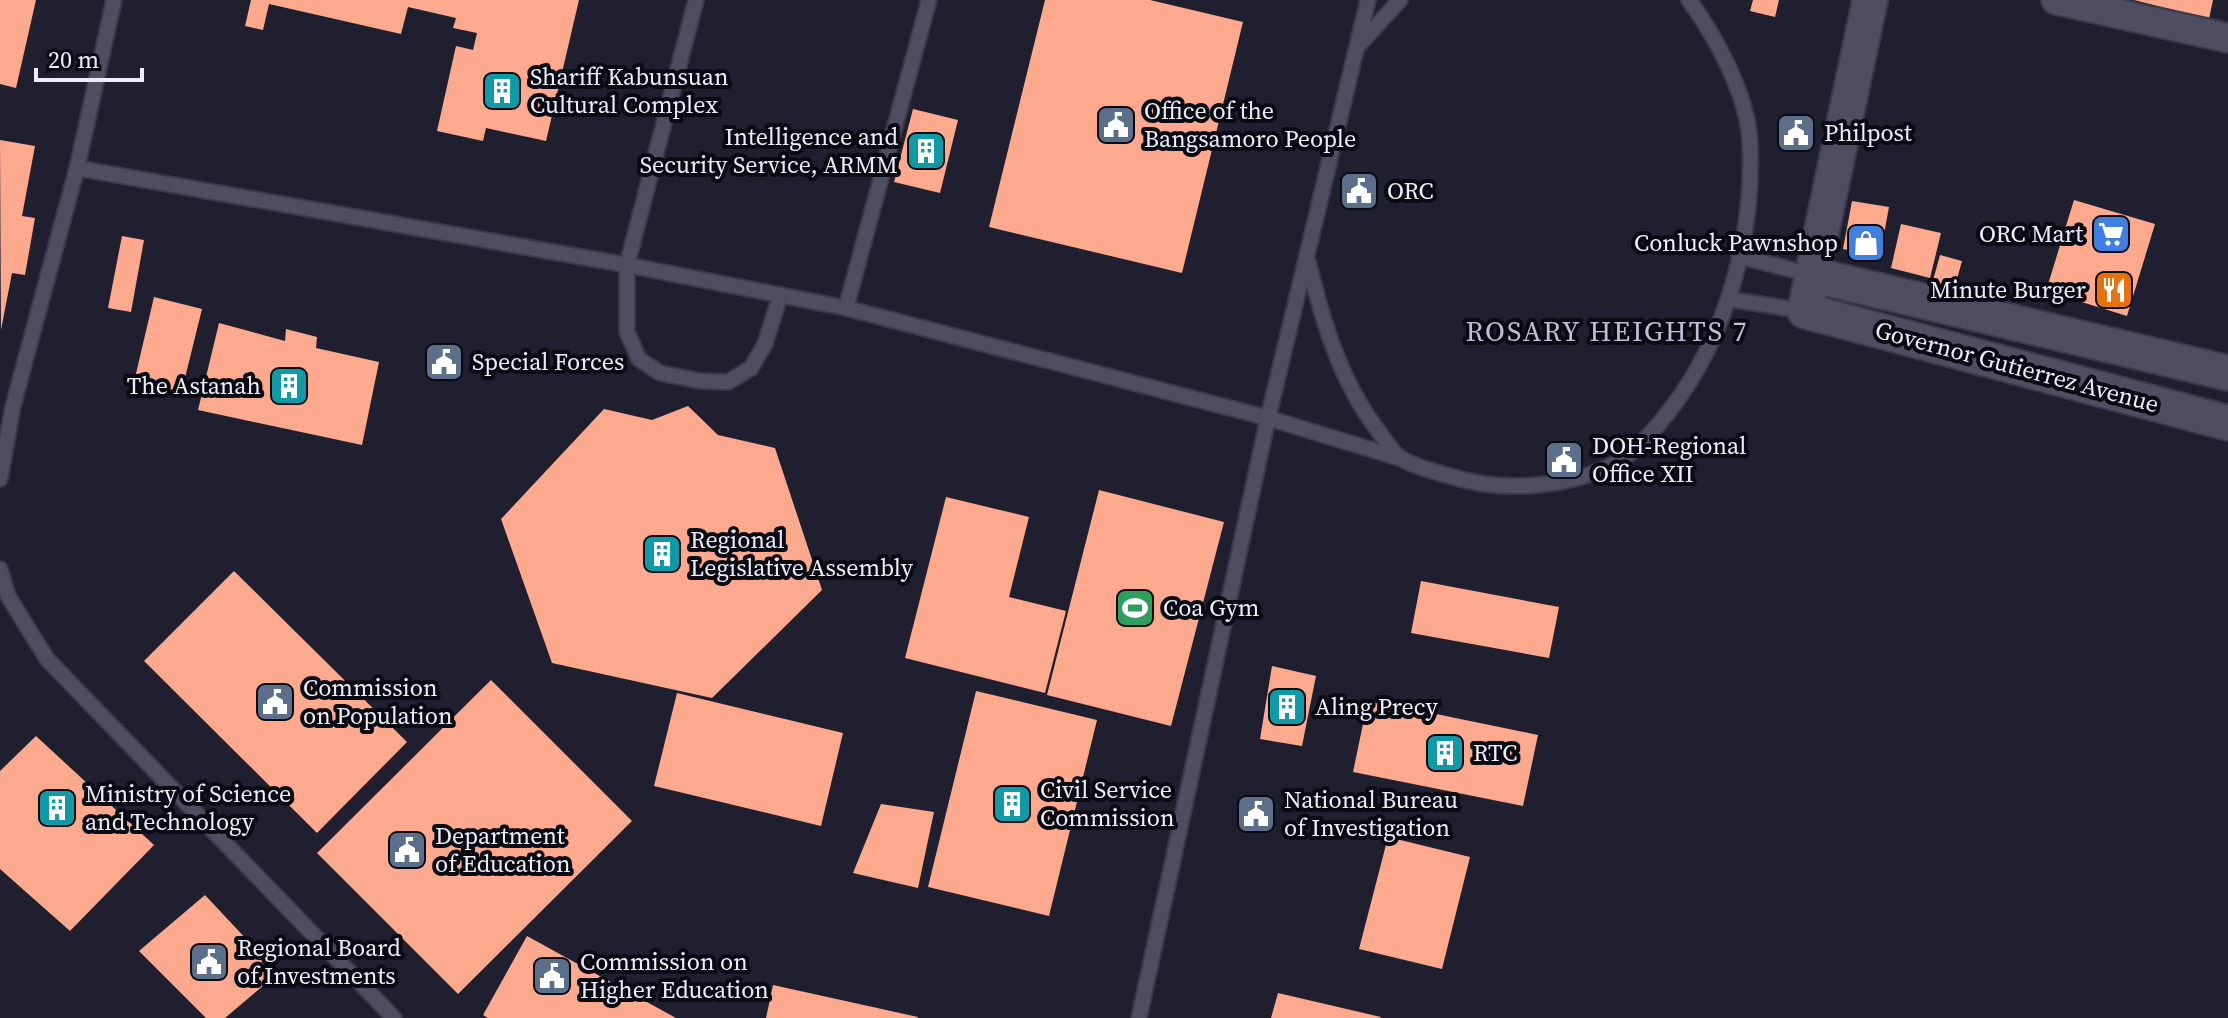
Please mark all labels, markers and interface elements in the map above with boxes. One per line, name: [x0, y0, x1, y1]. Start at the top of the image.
scale bar: [36, 32, 142, 82]
text: 20 m: [48, 43, 99, 76]
place label: Shariff Kabunsuan Cultural Complex: [530, 60, 728, 121]
building icon: Shariff Kabunsuan Cultural Complex: [481, 70, 523, 112]
place label: Office of the Bangsamoro People: [1144, 94, 1356, 155]
public building icon: Office of the Bangsamoro People: [1095, 104, 1137, 146]
public building icon: Philpost: [1775, 112, 1817, 154]
place label: Philpost: [1824, 116, 1912, 149]
place label: Intelligence and Security Service, ARMM: [640, 120, 898, 181]
building icon: Intelligence and Security Service, ARMM: [905, 130, 947, 172]
public building icon: ORC: [1338, 170, 1380, 212]
place label: ORC: [1387, 174, 1434, 207]
supermarket icon: ORC Mart: [2090, 213, 2132, 255]
place label: ORC Mart: [1979, 217, 2083, 250]
shop icon: Conluck Pawnshop: [1845, 222, 1887, 264]
place label: Conluck Pawnshop: [1634, 226, 1838, 259]
restaurant icon: Minute Burger: [2093, 269, 2135, 311]
place label: Minute Burger: [1930, 273, 2086, 306]
district label: ROSARY HEIGHTS 7: [1465, 312, 1749, 350]
street label: Governor Gutierrez Avenue: [1872, 313, 2163, 420]
public building icon: Special Forces: [423, 341, 465, 383]
place label: Special Forces: [472, 345, 624, 378]
building icon: The Astanah: [268, 365, 310, 407]
place label: The Astanah: [127, 369, 261, 402]
place label: DOH-Regional Office XII: [1592, 429, 1746, 490]
public building icon: DOH-Regional Office XII: [1543, 439, 1585, 481]
place label: Regional Legislative Assembly: [690, 523, 914, 584]
building icon: Regional Legislative Assembly: [641, 533, 683, 575]
sports icon: Coa Gym: [1114, 587, 1156, 629]
place label: Coa Gym: [1163, 591, 1259, 624]
place label: Commission on Population: [303, 671, 452, 732]
public building icon: Commission on Population: [254, 681, 296, 723]
building icon: Aling Precy: [1266, 686, 1308, 728]
place label: Aling Precy: [1315, 690, 1439, 723]
building icon: RTC: [1424, 732, 1466, 774]
place label: RTC: [1473, 736, 1517, 769]
place label: Civil Service Commission: [1040, 773, 1174, 834]
place label: Ministry of Science and Technology: [85, 777, 291, 838]
building icon: Civil Service Commission: [991, 783, 1033, 825]
place label: National Bureau of Investigation: [1284, 783, 1458, 844]
building icon: Ministry of Science and Technology: [36, 787, 78, 829]
public building icon: National Bureau of Investigation: [1235, 793, 1277, 835]
place label: Department of Education: [435, 819, 570, 880]
public building icon: Department of Education: [386, 829, 428, 871]
place label: Regional Board of Investments: [237, 931, 401, 992]
public building icon: Regional Board of Investments: [188, 941, 230, 983]
place label: Commission on Higher Education: [580, 945, 769, 1006]
public building icon: Commission on Higher Education: [531, 955, 573, 997]

